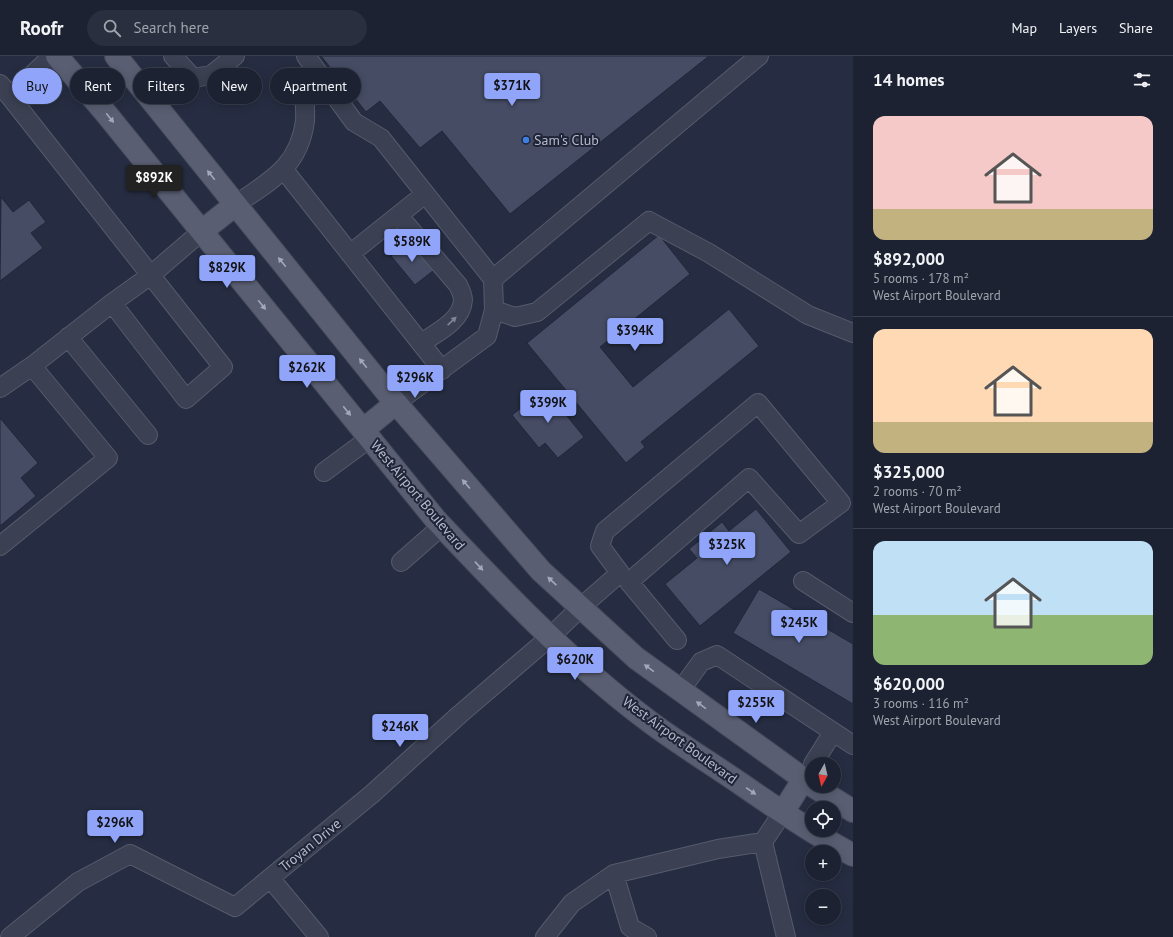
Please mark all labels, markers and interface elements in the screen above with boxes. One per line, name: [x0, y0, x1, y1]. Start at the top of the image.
search box: [87, 10, 367, 46]
text: Roofr: [20, 16, 63, 40]
icon: search: [101, 17, 123, 39]
text: Search here: [133, 18, 209, 37]
text: Map: [1011, 19, 1037, 37]
text: Layers: [1059, 19, 1097, 37]
text: Share: [1119, 19, 1153, 37]
chip: Buy: [12, 68, 62, 104]
chip: Rent: [70, 68, 125, 104]
chip: Filters: [133, 68, 199, 104]
chip: New: [207, 68, 262, 104]
chip: Apartment: [270, 68, 361, 104]
text: 14 homes: [873, 69, 944, 91]
icon: filters: [1131, 69, 1153, 91]
pin: $371K: [484, 73, 540, 107]
text: $371K: [493, 77, 531, 94]
one-way arrow: [105, 112, 114, 123]
place label: Sam's Club: [534, 131, 599, 149]
marker: Sam's Club: [521, 135, 531, 145]
icon: home: [977, 142, 1049, 214]
pin: $892K: [126, 165, 182, 199]
text: $892K: [135, 169, 173, 186]
one-way arrow: [206, 169, 215, 180]
pin: $589K: [384, 229, 440, 263]
text: $589K: [393, 233, 431, 250]
text: $892,000: [873, 248, 945, 270]
pin: $829K: [199, 255, 255, 289]
one-way arrow: [277, 257, 286, 268]
text: $829K: [208, 259, 246, 276]
text: 5 rooms · 178 m²: [873, 270, 969, 287]
text: West Airport Boulevard: [873, 287, 1001, 304]
one-way arrow: [257, 300, 266, 310]
one-way arrow: [447, 316, 458, 325]
pin: $394K: [607, 318, 663, 352]
text: $394K: [616, 322, 654, 339]
pin: $262K: [279, 355, 335, 389]
icon: home: [977, 355, 1049, 427]
one-way arrow: [359, 358, 368, 369]
text: $262K: [288, 359, 326, 376]
pin: $296K: [387, 365, 443, 399]
text: $296K: [396, 369, 434, 386]
pin: $399K: [520, 390, 576, 424]
text: $399K: [529, 394, 567, 411]
one-way arrow: [343, 405, 352, 416]
street label: West Airport Boulevard: [367, 437, 469, 553]
text: $325,000: [873, 461, 945, 483]
one-way arrow: [461, 478, 470, 489]
text: 2 rooms · 70 m²: [873, 483, 962, 500]
text: West Airport Boulevard: [873, 500, 1001, 517]
pin: $325K: [699, 532, 755, 566]
text: $325K: [708, 536, 746, 553]
one-way arrow: [474, 561, 483, 571]
icon: home: [977, 567, 1049, 639]
one-way arrow: [547, 576, 557, 585]
pin: $245K: [771, 610, 827, 644]
text: $245K: [780, 614, 818, 631]
pin: $620K: [547, 647, 603, 681]
text: $620K: [556, 651, 594, 668]
one-way arrow: [643, 663, 654, 672]
text: $620,000: [873, 673, 945, 695]
pin: $255K: [728, 690, 784, 724]
street label: West Airport Boulevard: [619, 692, 741, 788]
text: $255K: [737, 694, 775, 711]
text: 3 rooms · 116 m²: [873, 695, 969, 712]
one-way arrow: [695, 701, 706, 710]
text: West Airport Boulevard: [873, 712, 1001, 729]
pin: $246K: [372, 714, 428, 748]
text: $246K: [381, 718, 419, 735]
north arrow: [805, 757, 841, 793]
map controls: [805, 757, 841, 925]
one-way arrow: [745, 787, 757, 794]
button: locate: [805, 801, 841, 837]
pin: $296K: [87, 810, 143, 844]
text: $296K: [96, 814, 134, 831]
street label: Troyan Drive: [275, 815, 345, 875]
button: +: [805, 845, 841, 881]
button: −: [805, 889, 841, 925]

